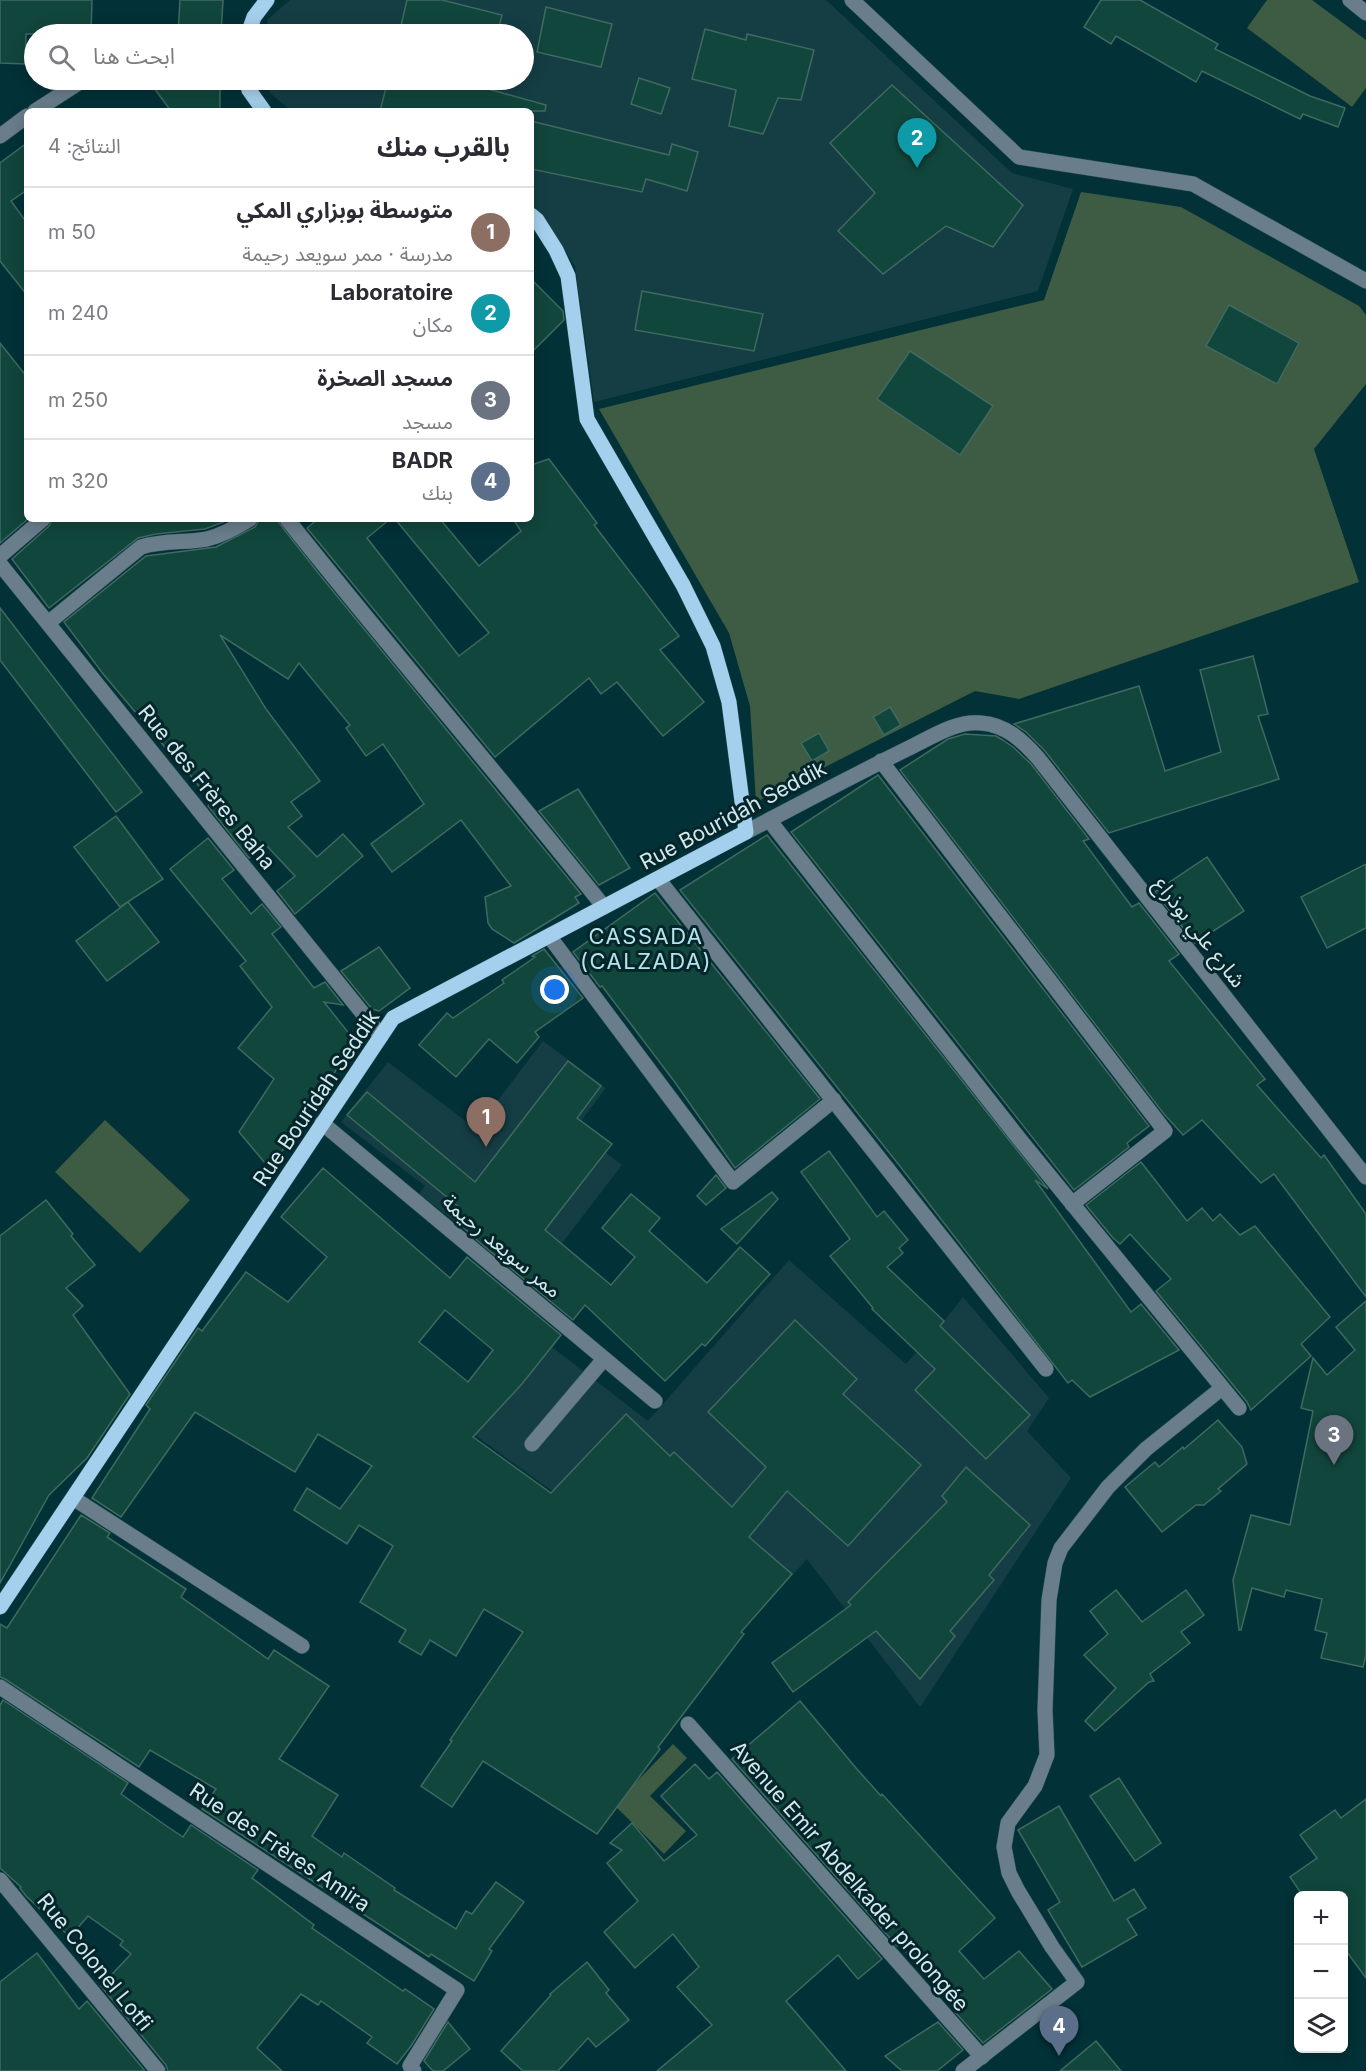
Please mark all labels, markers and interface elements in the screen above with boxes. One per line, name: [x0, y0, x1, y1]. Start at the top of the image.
search box: [24, 24, 534, 90]
icon: search: [45, 41, 78, 74]
text: ابحث هنا: [93, 43, 175, 69]
pin: 2: [898, 118, 936, 168]
text: بالقرب منك: [377, 131, 510, 162]
text: النتائج: 4: [48, 134, 121, 158]
text: متوسطة بوبزاري المكي: [236, 197, 453, 223]
text: 50 m: [48, 220, 96, 244]
text: 1: [486, 220, 495, 244]
text: مدرسة · ممر سويعد رحيمة: [242, 242, 453, 266]
text: Laboratoire: [330, 279, 453, 305]
text: 240 m: [48, 301, 109, 325]
text: 2: [484, 301, 497, 325]
text: مكان: [413, 313, 453, 337]
text: مسجد الصخرة: [317, 365, 453, 391]
text: 250 m: [48, 388, 108, 412]
text: 3: [484, 388, 497, 412]
text: مسجد: [402, 410, 453, 434]
text: BADR: [392, 447, 453, 473]
text: 320 m: [48, 469, 108, 493]
text: 4: [484, 469, 497, 493]
text: بنك: [422, 481, 453, 505]
street label: Rue des Frères Baha: [133, 700, 281, 874]
street label: Rue Bouridah Seddik: [636, 755, 831, 875]
street label: شارع علي بوذراع: [1146, 872, 1251, 995]
district label: CASSADA (CALZADA): [580, 923, 712, 974]
your location: [540, 975, 569, 1004]
street label: Rue Bouridah Seddik: [248, 1005, 385, 1191]
pin: 1: [466, 1098, 506, 1147]
street label: ممر سويعد رحيمة: [437, 1189, 567, 1303]
pin: 3: [1314, 1416, 1354, 1465]
street label: Avenue Emir Abdelkader prolongée: [726, 1736, 974, 2016]
street label: Rue des Frères Amira: [185, 1777, 375, 1917]
street label: Rue Colonel Lotfi: [32, 1888, 158, 2036]
map controls: [1294, 1891, 1348, 2053]
button: +: [1294, 1891, 1348, 1945]
button: −: [1294, 1945, 1348, 1999]
button: layers: [1294, 1999, 1348, 2053]
pin: 4: [1040, 2006, 1078, 2056]

